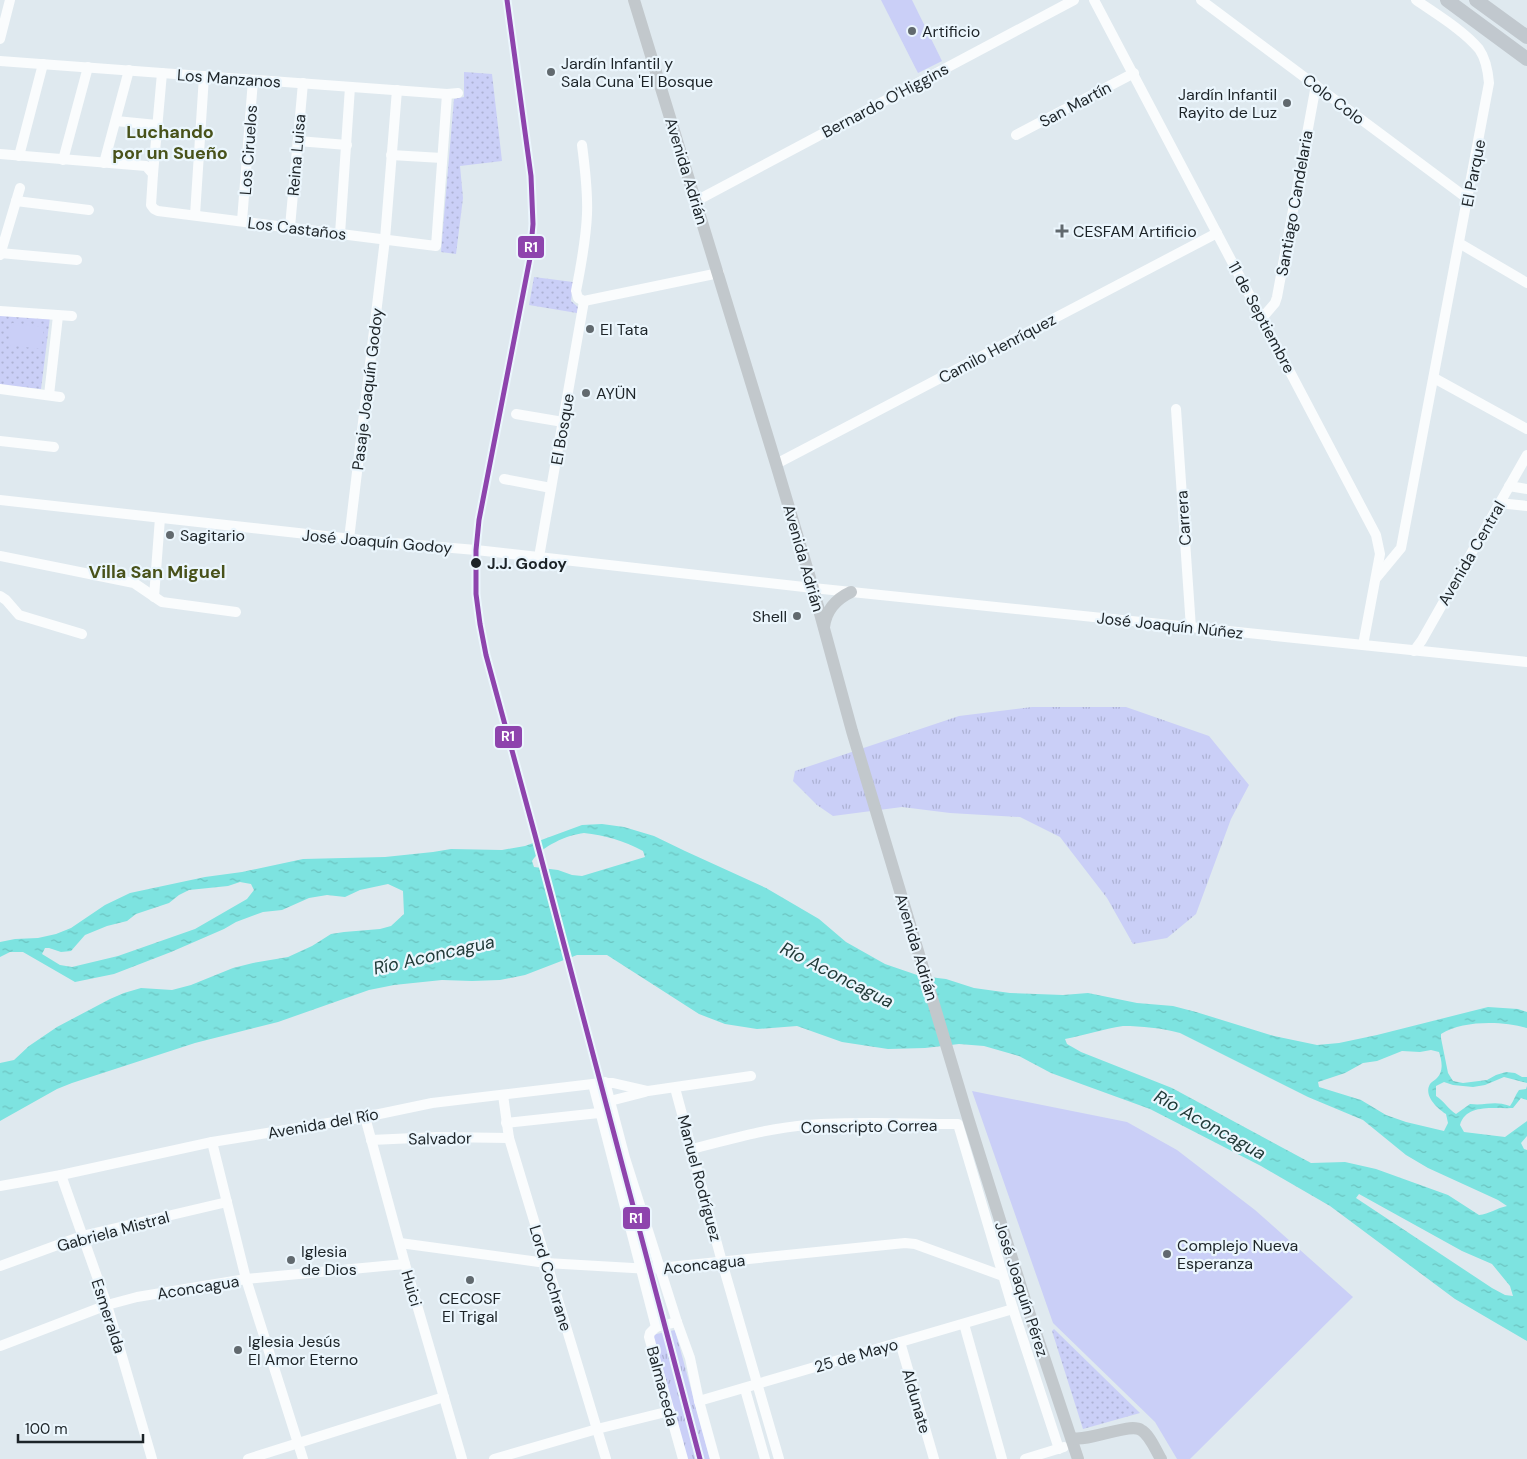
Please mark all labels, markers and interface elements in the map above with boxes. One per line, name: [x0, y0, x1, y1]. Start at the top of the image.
place label: Artificio: [922, 21, 980, 42]
marker: Artificio: [906, 25, 918, 37]
place label: Jardín Infantil y Sala Cuna 'El Bosque: [561, 53, 713, 92]
street label: Bernardo O'Higgins: [818, 58, 952, 143]
street label: Los Manzanos: [176, 64, 282, 93]
marker: Jardín Infantil y Sala Cuna 'El Bosque: [545, 66, 557, 78]
street label: Colo Colo: [1299, 69, 1369, 130]
street label: San Martín: [1036, 77, 1115, 132]
place label: Jardín Infantil Rayito de Luz: [1178, 84, 1277, 123]
marker: Jardín Infantil Rayito de Luz: [1281, 97, 1293, 109]
street label: Los Ciruelos: [235, 104, 262, 196]
street label: Reina Luisa: [282, 113, 311, 197]
street label: Avenida Adrián: [660, 115, 713, 227]
district label: Luchando por un Sueño: [112, 120, 228, 165]
street label: Santiago Candelaria: [1271, 129, 1318, 278]
street label: El Parque: [1457, 138, 1490, 209]
street label: Los Castaños: [246, 212, 348, 245]
place label: CESFAM Artificio: [1073, 221, 1197, 242]
marker: CESFAM Artificio: [1055, 224, 1069, 238]
line badge: R1: [517, 235, 545, 259]
text: R1: [524, 238, 538, 256]
street label: 11 de Septiembre: [1223, 258, 1300, 377]
street label: Pasaje Joaquín Godoy: [347, 307, 388, 471]
street label: Camilo Henríquez: [935, 309, 1059, 388]
place label: El Tata: [600, 319, 648, 340]
marker: El Tata: [584, 323, 596, 335]
place label: AYÜN: [596, 383, 636, 404]
marker: AYÜN: [580, 387, 592, 399]
street label: El Bosque: [546, 392, 579, 467]
street label: Carrera: [1171, 490, 1196, 546]
street label: Avenida Central: [1433, 497, 1510, 609]
street label: Avenida Adrián: [778, 502, 829, 614]
street label: José Joaquín Godoy: [301, 524, 453, 559]
place label: Sagitario: [180, 525, 245, 546]
marker: Sagitario: [164, 529, 176, 541]
place label: J.J. Godoy: [487, 553, 567, 574]
marker: J.J. Godoy: [469, 556, 483, 570]
district label: Villa San Miguel: [88, 560, 226, 584]
place label: Shell: [752, 606, 787, 627]
street label: José Joaquín Núñez: [1096, 607, 1244, 644]
marker: Shell: [791, 610, 803, 622]
line badge: R1: [494, 725, 523, 749]
text: R1: [501, 727, 515, 745]
street label: Avenida Adrián: [890, 891, 943, 1003]
water label: Río Aconcagua: [371, 929, 497, 981]
water label: Río Aconcagua: [776, 936, 898, 1014]
water label: Río Aconcagua: [1150, 1084, 1270, 1166]
street label: Avenida del Río: [266, 1103, 380, 1144]
street label: Manuel Rodríguez: [673, 1113, 726, 1244]
street label: Conscripto Correa: [800, 1115, 938, 1138]
street label: Salvador: [408, 1127, 472, 1150]
street label: Gabriela Mistral: [55, 1206, 172, 1257]
line badge: R1: [622, 1206, 651, 1230]
text: R1: [629, 1209, 643, 1227]
street label: José Joaquín Pérez: [990, 1219, 1053, 1360]
street label: Lord Cochrane: [524, 1223, 577, 1334]
place label: Complejo Nueva Esperanza: [1177, 1235, 1298, 1274]
place label: Iglesia de Dios: [301, 1241, 357, 1280]
marker: Complejo Nueva Esperanza: [1161, 1248, 1173, 1260]
street label: Aconcagua: [662, 1250, 746, 1279]
marker: Iglesia de Dios: [285, 1254, 297, 1266]
street label: Huici: [396, 1268, 427, 1309]
street label: Aconcagua: [156, 1271, 241, 1304]
marker: CECOSF El Trigal: [464, 1274, 476, 1286]
street label: Esmeralda: [87, 1276, 130, 1356]
place label: CECOSF El Trigal: [439, 1288, 502, 1327]
place label: Iglesia Jesús El Amor Eterno: [248, 1331, 358, 1370]
street label: 25 de Mayo: [812, 1334, 900, 1377]
marker: Iglesia Jesús El Amor Eterno: [232, 1344, 244, 1356]
street label: Balmaceda: [642, 1344, 683, 1428]
street label: Aldunate: [897, 1366, 936, 1436]
scale bar: [18, 1412, 142, 1444]
text: 100 m: [25, 1419, 68, 1439]

